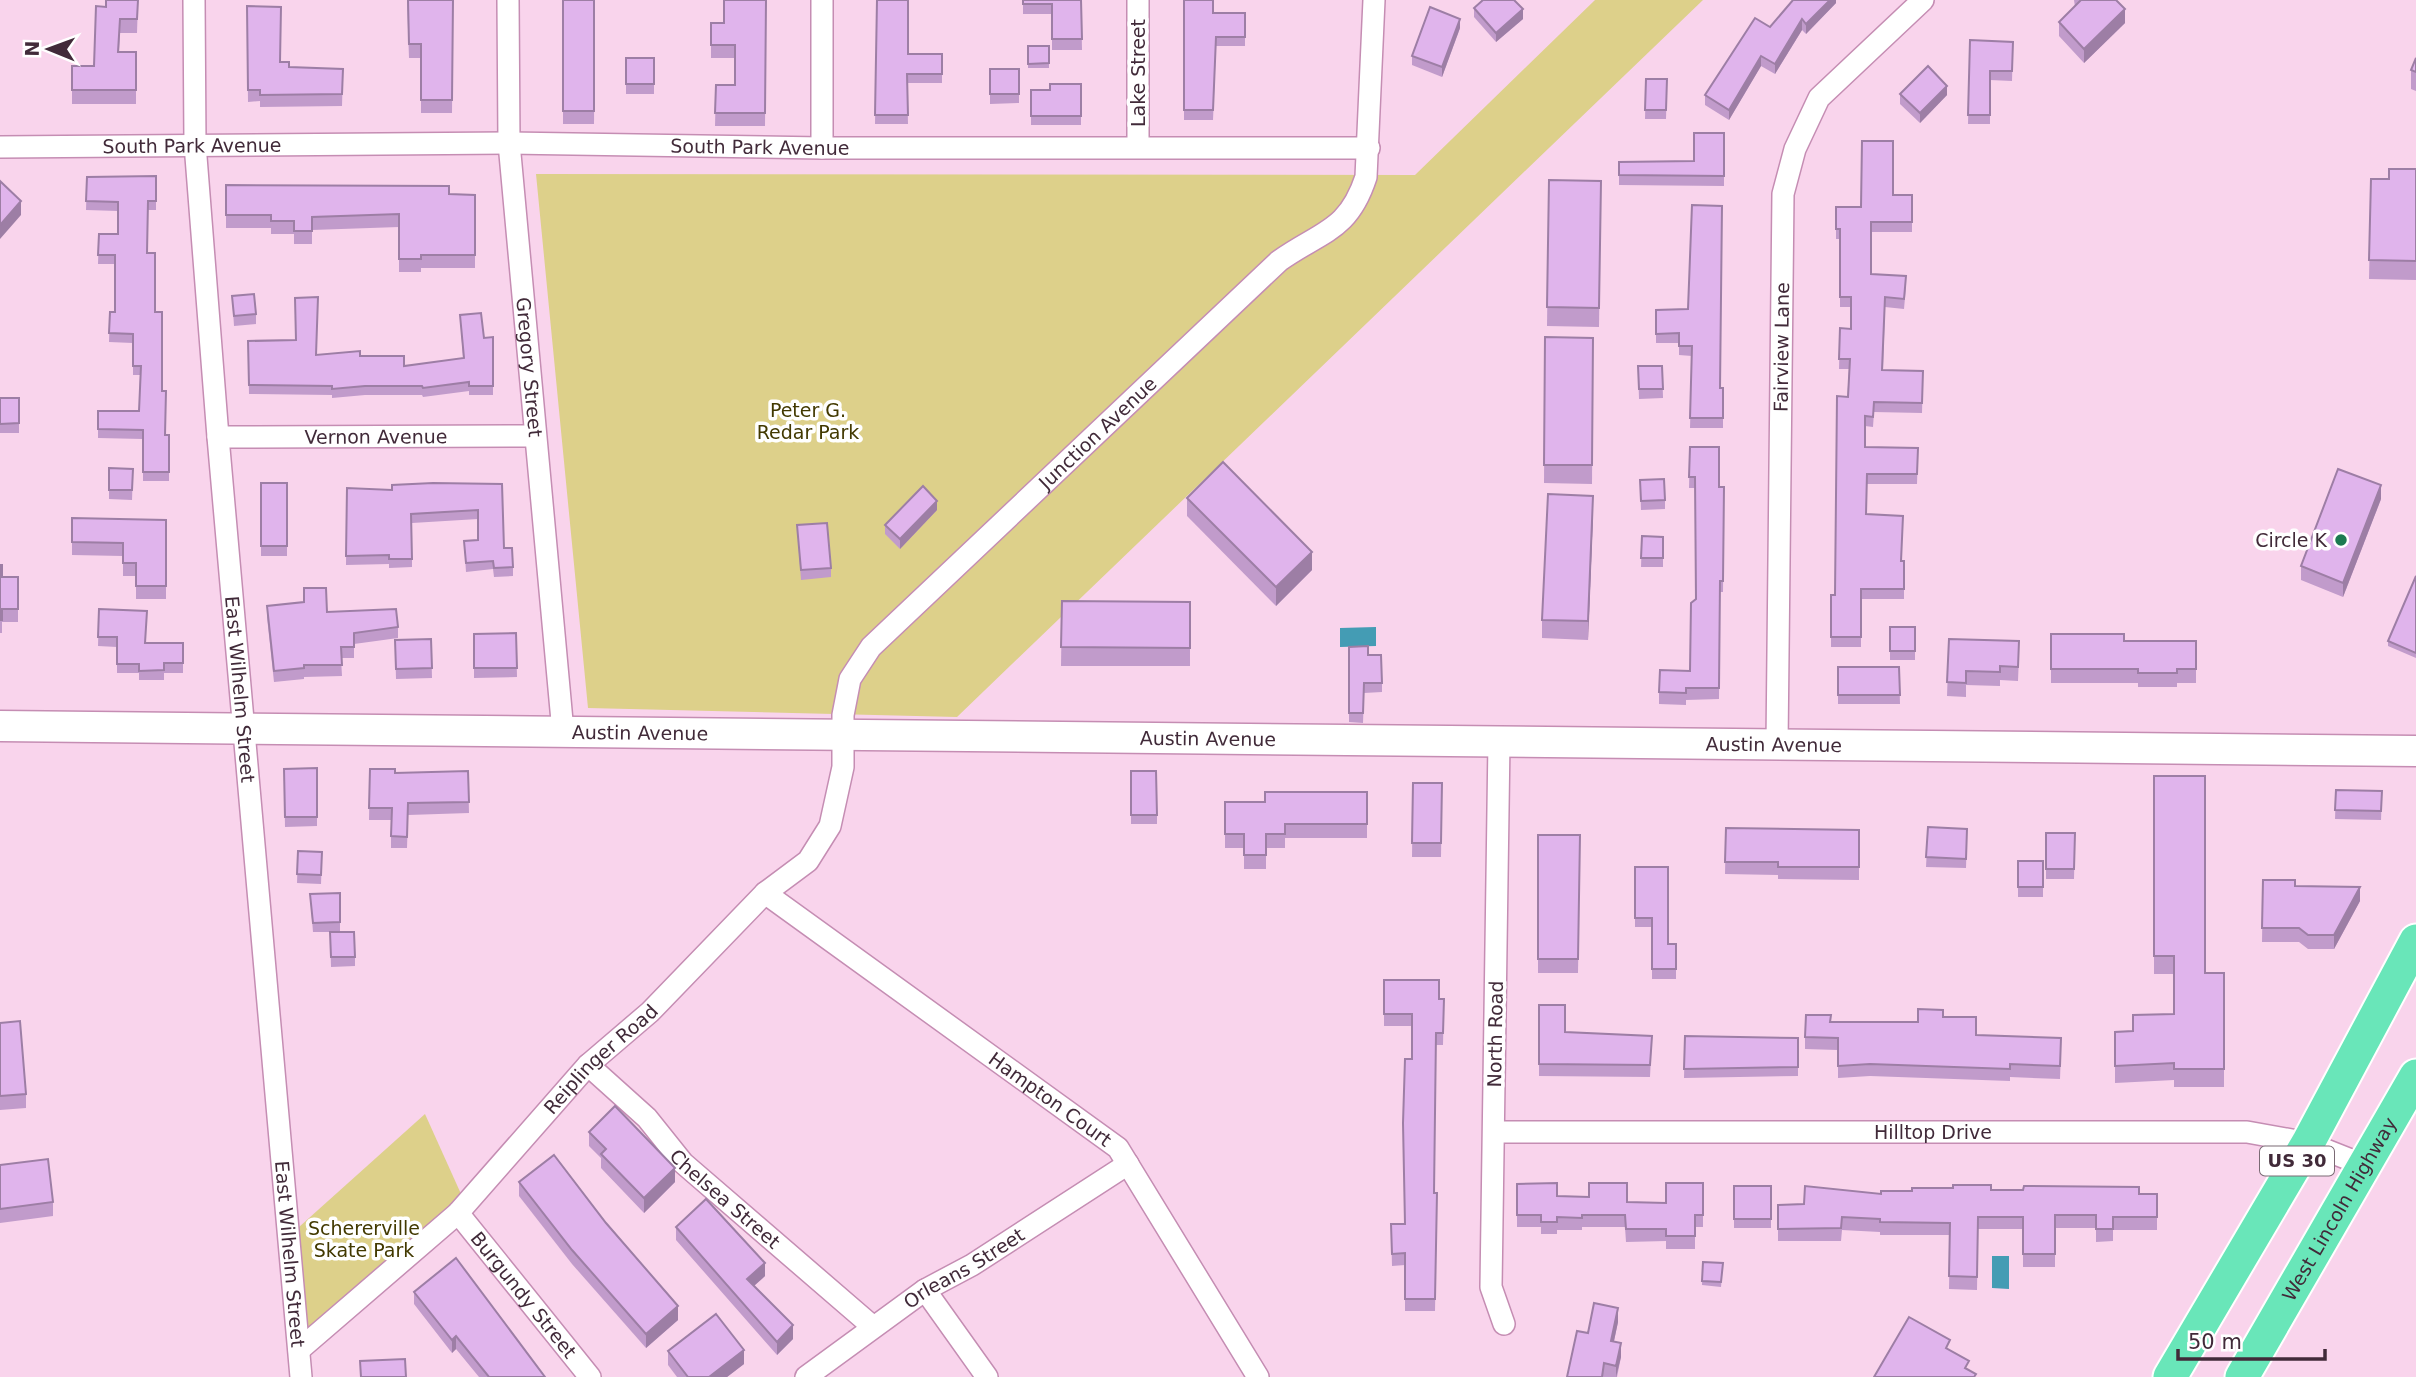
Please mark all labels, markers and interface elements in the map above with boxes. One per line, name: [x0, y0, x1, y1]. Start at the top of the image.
north arrow: [14, 14, 84, 84]
street label: Lake Street: [1127, 19, 1149, 127]
text: N: [21, 41, 43, 57]
street label: South Park Avenue: [102, 134, 282, 157]
street label: South Park Avenue: [670, 135, 849, 159]
street label: Fairview Lane: [1770, 282, 1793, 412]
street label: Gregory Street: [512, 296, 547, 438]
street label: Junction Avenue: [1034, 372, 1161, 494]
park label: Peter G. Redar Park: [757, 399, 859, 443]
street label: Vernon Avenue: [304, 425, 448, 448]
place label: Circle K: [2255, 529, 2328, 551]
marker: Circle K: [2333, 532, 2349, 548]
street label: East Wilhelm Street: [221, 595, 259, 783]
street label: Austin Avenue: [572, 721, 708, 744]
street label: Austin Avenue: [1140, 727, 1276, 750]
street label: Austin Avenue: [1706, 733, 1842, 756]
street label: North Road: [1483, 980, 1507, 1088]
street label: Reiplinger Road: [539, 1000, 662, 1118]
street label: Hampton Court: [985, 1047, 1116, 1151]
street label: West Lincoln Highway: [2277, 1113, 2401, 1305]
street label: Hilltop Drive: [1874, 1121, 1992, 1143]
street label: Chelsea Street: [665, 1145, 785, 1253]
road number: US 30: [2260, 1146, 2334, 1176]
street label: East Wilhelm Street: [271, 1160, 309, 1348]
park label: Schererville Skate Park: [308, 1217, 420, 1261]
street label: Orleans Street: [899, 1223, 1028, 1313]
street label: Burgundy Street: [466, 1227, 581, 1362]
scale bar: [2178, 1318, 2325, 1362]
text: 50 m: [2188, 1330, 2242, 1354]

